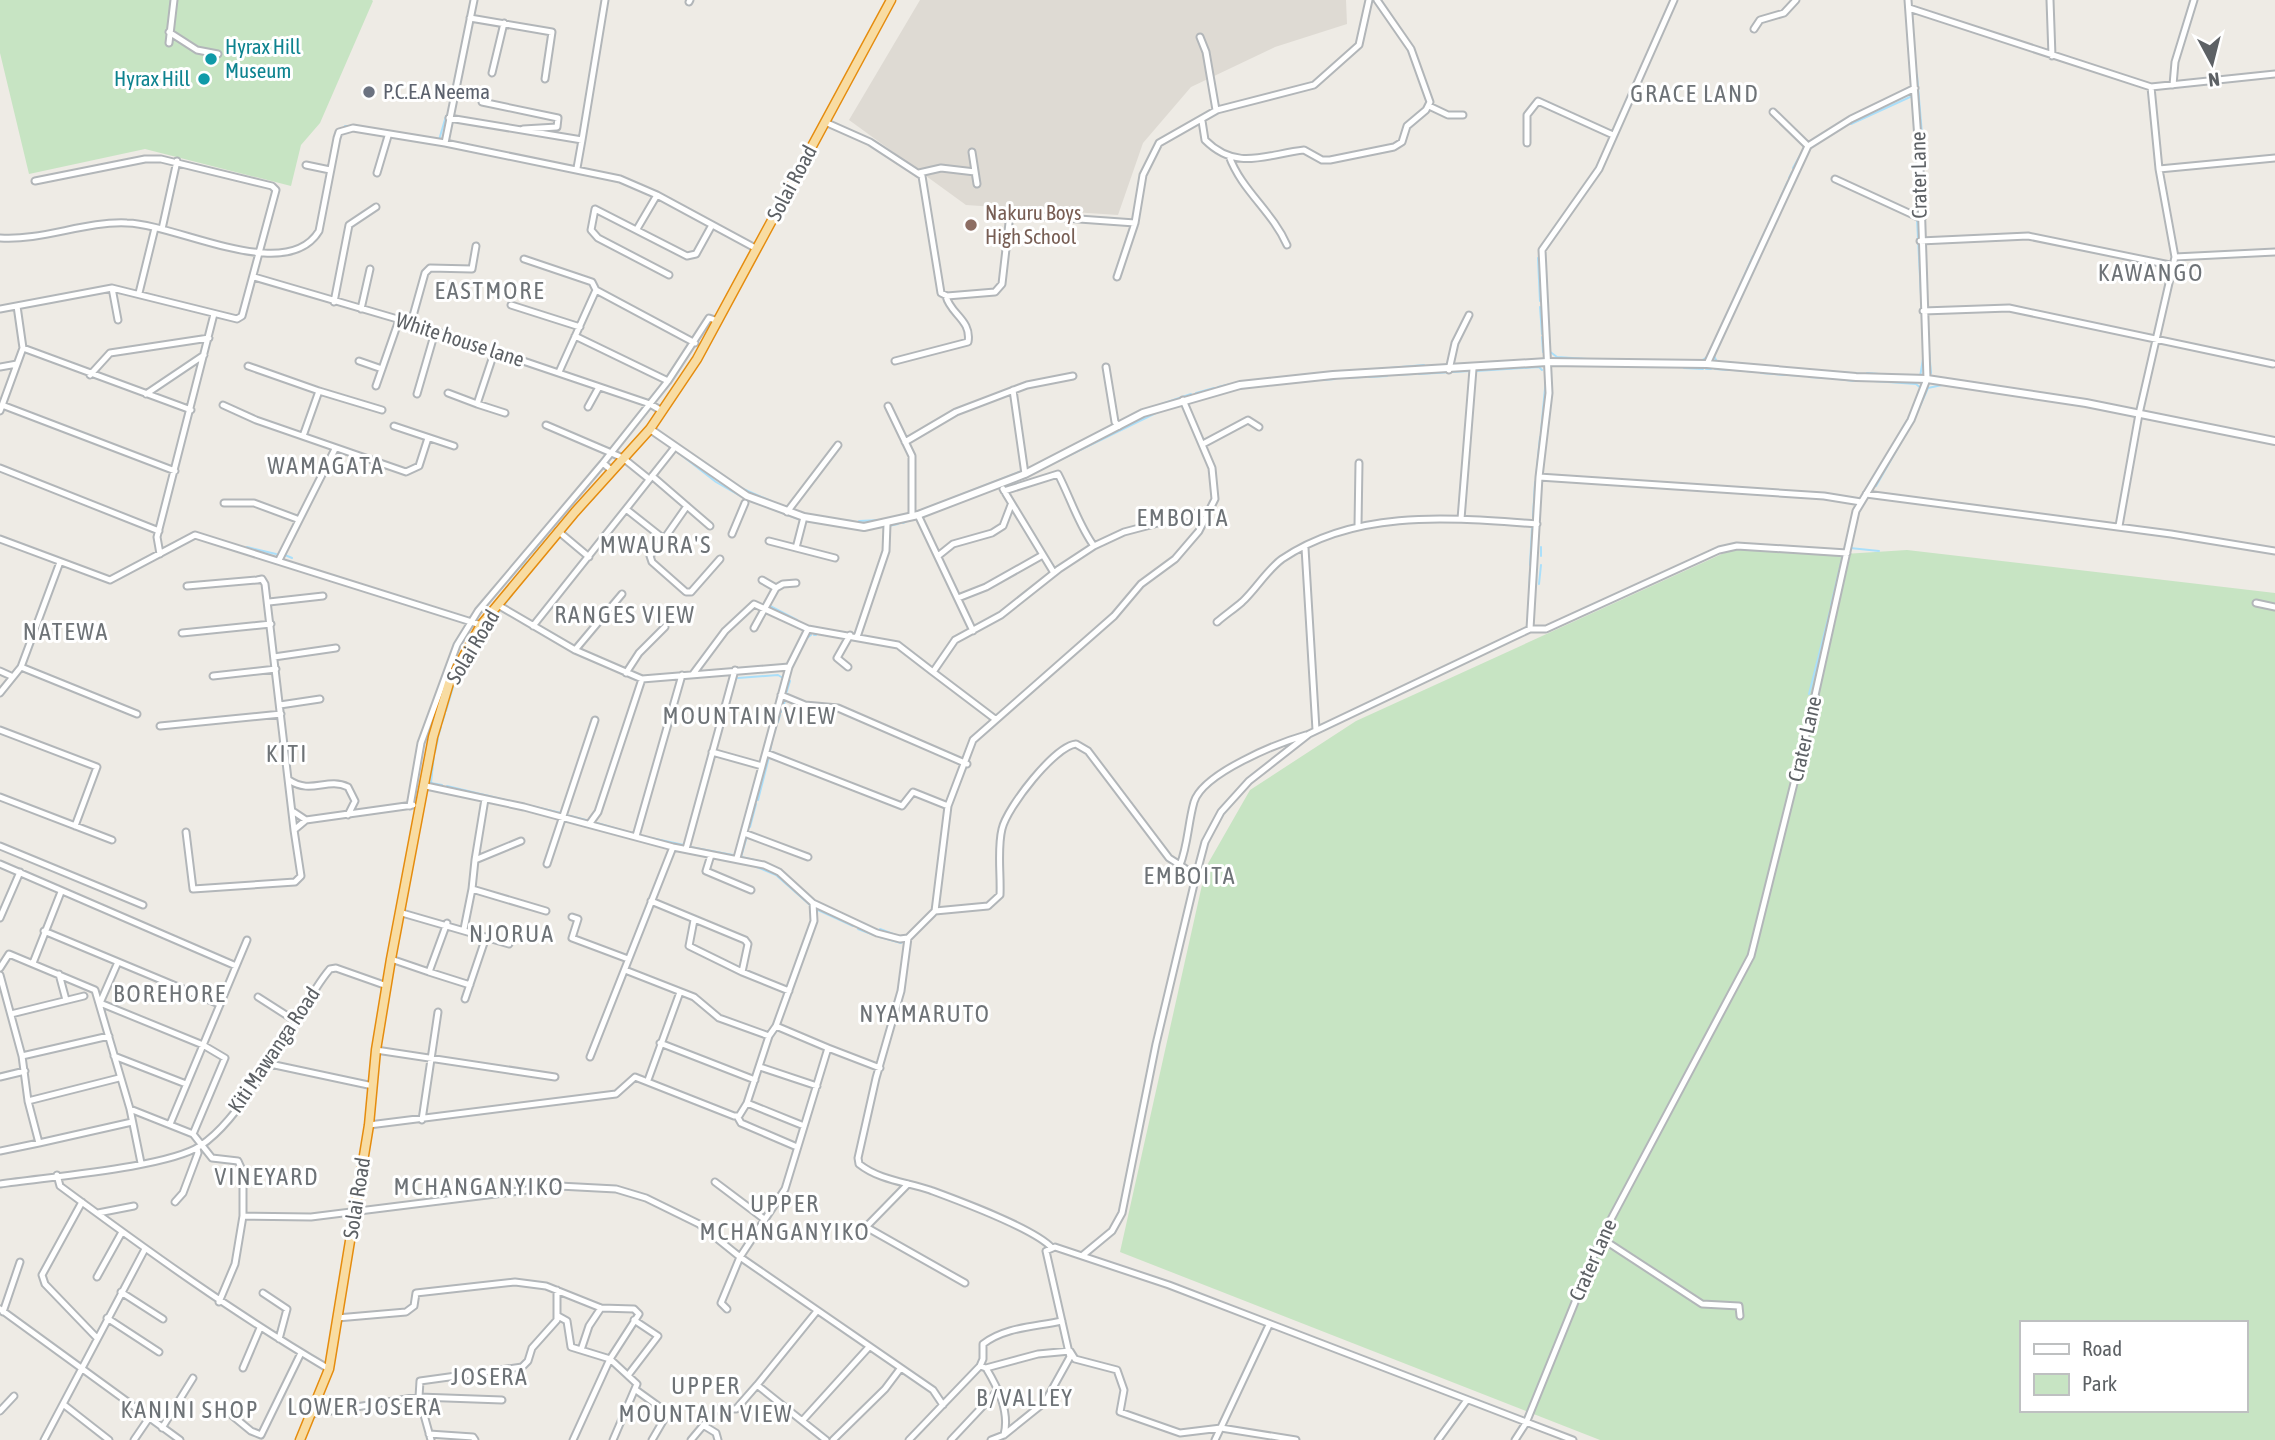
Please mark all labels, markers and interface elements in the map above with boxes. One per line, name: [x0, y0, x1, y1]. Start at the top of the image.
north arrow: [2177, 28, 2247, 98]
place label: Hyrax Hill Museum: [225, 34, 301, 82]
marker: Hyrax Hill Museum: [203, 51, 219, 67]
place label: Hyrax Hill: [114, 66, 190, 90]
text: N: [2207, 68, 2221, 91]
marker: Hyrax Hill: [196, 71, 212, 87]
place label: P.C.E.A Neema: [383, 79, 490, 103]
district label: GRACE LAND: [1630, 80, 1760, 107]
marker: P.C.E.A Neema: [361, 84, 377, 100]
street label: Crater Lane: [1905, 131, 1931, 219]
street label: Solai Road: [761, 141, 821, 224]
place label: Nakuru Boys High School: [985, 200, 1081, 248]
marker: Nakuru Boys High School: [963, 217, 979, 233]
district label: KAWANGO: [2098, 259, 2204, 286]
district label: EASTMORE: [435, 277, 545, 304]
street label: White house lane: [393, 307, 528, 371]
district label: WAMAGATA: [267, 452, 385, 479]
district label: EMBOITA: [1136, 504, 1230, 531]
district label: MWAURA'S: [600, 531, 712, 558]
district label: RANGES VIEW: [554, 601, 696, 628]
street label: Solai Road: [441, 605, 504, 688]
district label: NATEWA: [23, 618, 109, 645]
street label: Crater Lane: [1783, 694, 1826, 784]
district label: MOUNTAIN VIEW: [663, 702, 837, 729]
district label: KITI: [266, 740, 308, 767]
district label: EMBOITA: [1143, 862, 1237, 889]
district label: NJORUA: [469, 920, 555, 947]
district label: BOREHORE: [113, 980, 227, 1007]
street label: Kiti Mawanga Road: [222, 982, 324, 1117]
district label: NYAMARUTO: [859, 1000, 991, 1027]
street label: Solai Road: [338, 1156, 374, 1240]
district label: VINEYARD: [215, 1163, 319, 1190]
district label: MCHANGANYIKO: [393, 1173, 565, 1200]
district label: UPPER MCHANGANYIKO: [699, 1190, 871, 1245]
street label: Crater Lane: [1563, 1215, 1621, 1304]
legend: [2020, 1321, 2247, 1412]
text: Road: [2082, 1336, 2122, 1360]
district label: JOSERA: [451, 1363, 529, 1390]
text: Park: [2082, 1371, 2117, 1395]
district label: UPPER MOUNTAIN VIEW: [619, 1372, 793, 1427]
district label: B/VALLEY: [976, 1384, 1074, 1411]
district label: LOWER JOSERA: [287, 1393, 443, 1420]
district label: KANINI SHOP: [120, 1396, 260, 1423]

